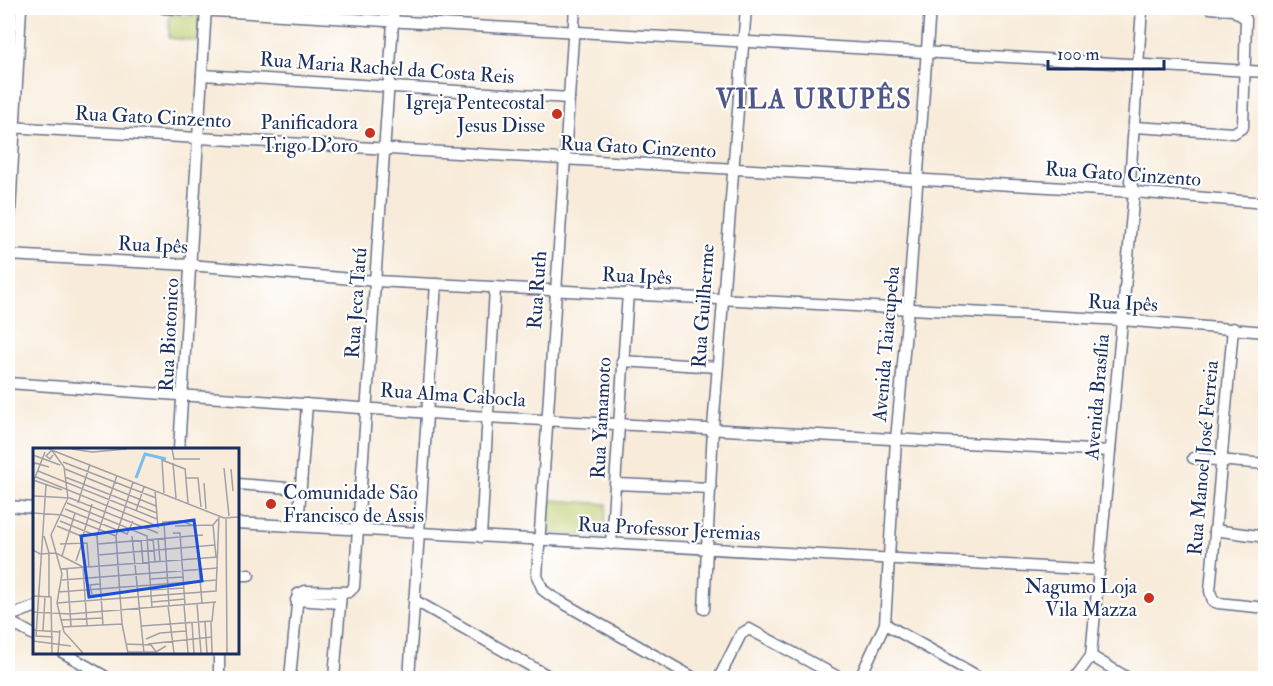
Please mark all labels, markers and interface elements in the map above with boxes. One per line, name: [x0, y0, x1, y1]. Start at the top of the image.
scale bar: [1048, 33, 1164, 71]
text: 100 m: [1057, 43, 1100, 66]
street label: Rua Maria Rachel da Costa Reis: [259, 47, 515, 89]
district label: VILA URUPÊS: [715, 81, 912, 116]
place label: Igreja Pentecostal Jesus Disse: [405, 90, 545, 138]
street label: Rua Gato Cinzento: [74, 100, 232, 134]
marker: Igreja Pentecostal Jesus Disse: [550, 107, 564, 121]
place label: Panificadora Trigo D'oro: [260, 110, 359, 158]
marker: Panificadora Trigo D'oro: [363, 126, 377, 140]
street label: Rua Gato Cinzento: [559, 130, 717, 164]
street label: Rua Gato Cinzento: [1044, 156, 1202, 192]
street label: Rua Ipês: [117, 231, 189, 260]
street label: Rua Guilherme: [686, 243, 720, 369]
street label: Rua Jeca Tatú: [340, 247, 372, 359]
street label: Rua Ruth: [522, 250, 552, 330]
street label: Rua Ipês: [601, 262, 673, 291]
street label: Avenida Taiacupeba: [867, 264, 906, 424]
street label: Rua Biotonico: [154, 277, 184, 393]
street label: Rua Ipês: [1087, 289, 1159, 318]
street label: Avenida Brasília: [1079, 332, 1115, 462]
street label: Rua Yamamoto: [585, 356, 617, 480]
street label: Rua Manoel José Ferreia: [1182, 359, 1224, 557]
street label: Rua Alma Cabocla: [379, 377, 528, 413]
inset map: [33, 448, 238, 653]
place label: Comunidade São Francisco de Assis: [283, 480, 424, 528]
marker: Comunidade São Francisco de Assis: [264, 497, 278, 511]
street label: Rua Professor Jeremias: [577, 512, 761, 546]
place label: Nagumo Loja Vila Mazza: [1025, 574, 1138, 622]
marker: Nagumo Loja Vila Mazza: [1142, 591, 1156, 605]

